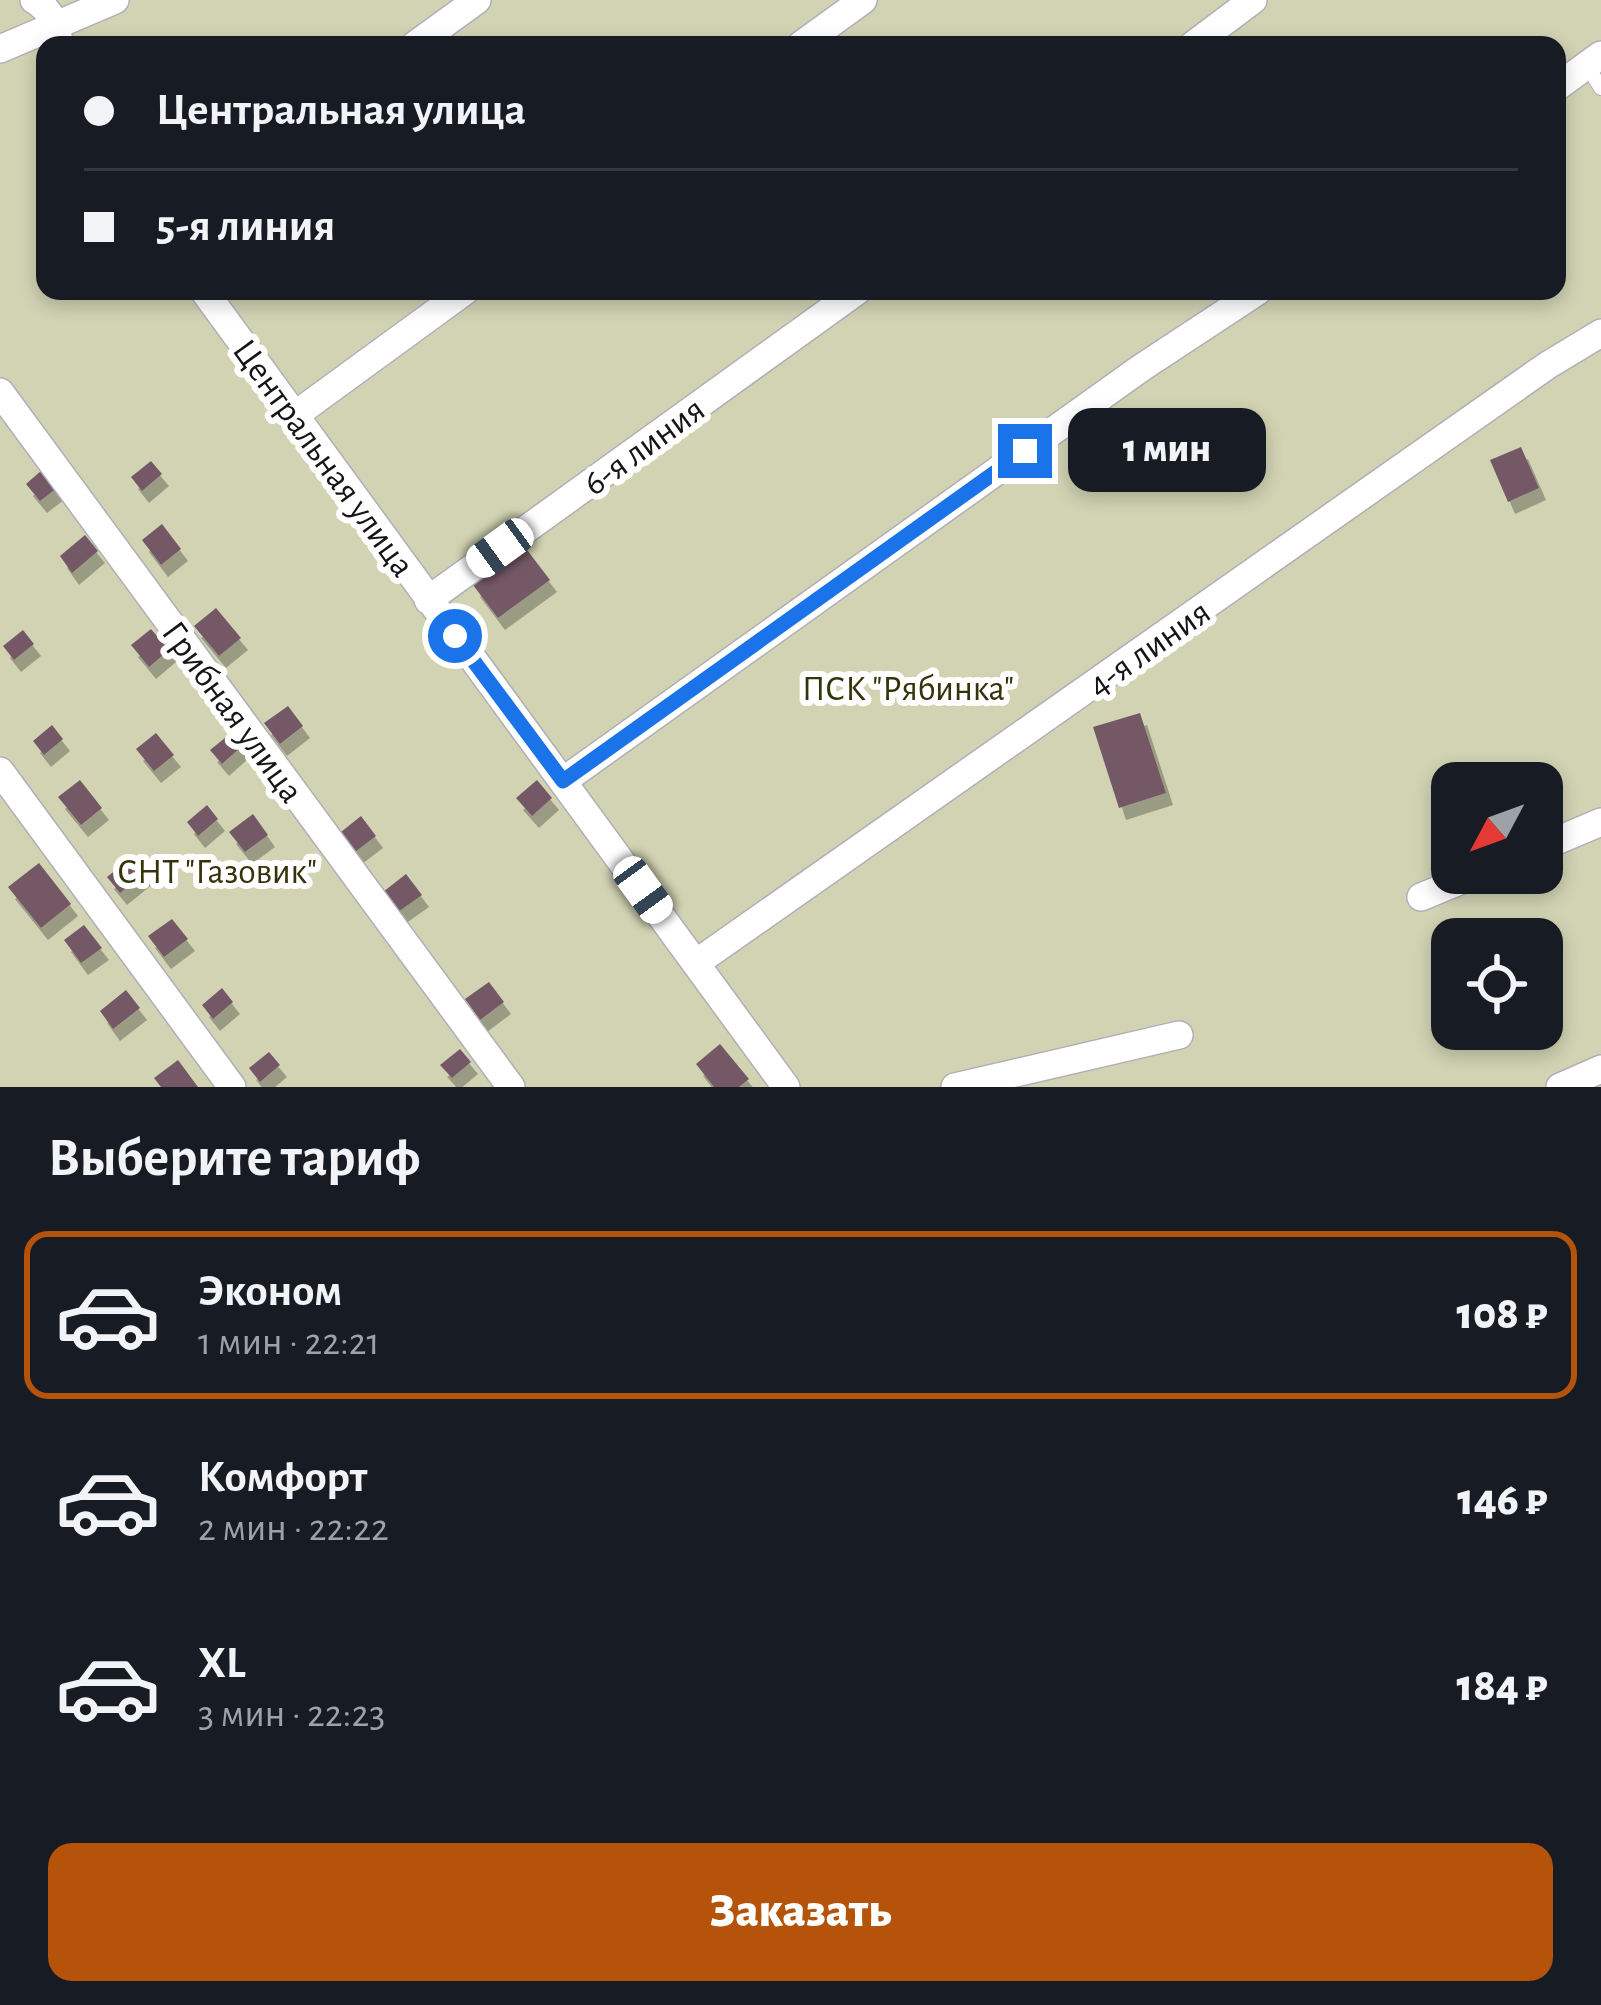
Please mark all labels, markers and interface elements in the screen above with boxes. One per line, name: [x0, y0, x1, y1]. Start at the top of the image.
text: Центральная улица: [156, 88, 526, 133]
text: 5-я линия: [156, 204, 335, 249]
street label: Центральная улица: [226, 333, 421, 583]
street label: 6-я линия: [577, 391, 711, 502]
callout: 1 мин: [1067, 409, 1265, 493]
route end: [998, 424, 1052, 478]
text: 1 мин: [1123, 430, 1211, 469]
car: [460, 512, 540, 584]
street label: 4-я линия: [1081, 594, 1217, 704]
route start: [428, 609, 482, 663]
street label: Грибная улица: [155, 615, 310, 809]
park label: ПСК "Рябинка": [802, 671, 1014, 707]
north arrow: [1431, 762, 1563, 894]
map controls: [1431, 762, 1563, 1050]
car: [607, 850, 679, 930]
park label: СНТ "Газовик": [117, 854, 317, 890]
button: locate: [1431, 918, 1563, 1050]
text: Выберите тариф: [48, 1132, 420, 1186]
icon: car: [54, 1261, 162, 1369]
text: Эконом: [198, 1269, 342, 1314]
text: 108 ₽: [1456, 1292, 1547, 1337]
text: 1 мин · 22:21: [198, 1323, 380, 1362]
icon: car: [54, 1447, 162, 1555]
text: Комфорт: [198, 1455, 367, 1500]
text: 146 ₽: [1457, 1478, 1547, 1523]
text: 2 мин · 22:22: [198, 1509, 389, 1548]
icon: car: [54, 1633, 162, 1741]
text: XL: [198, 1641, 246, 1686]
text: 184 ₽: [1457, 1664, 1547, 1709]
text: 3 мин · 22:23: [198, 1695, 385, 1734]
button: Заказать: [48, 1843, 1553, 1981]

